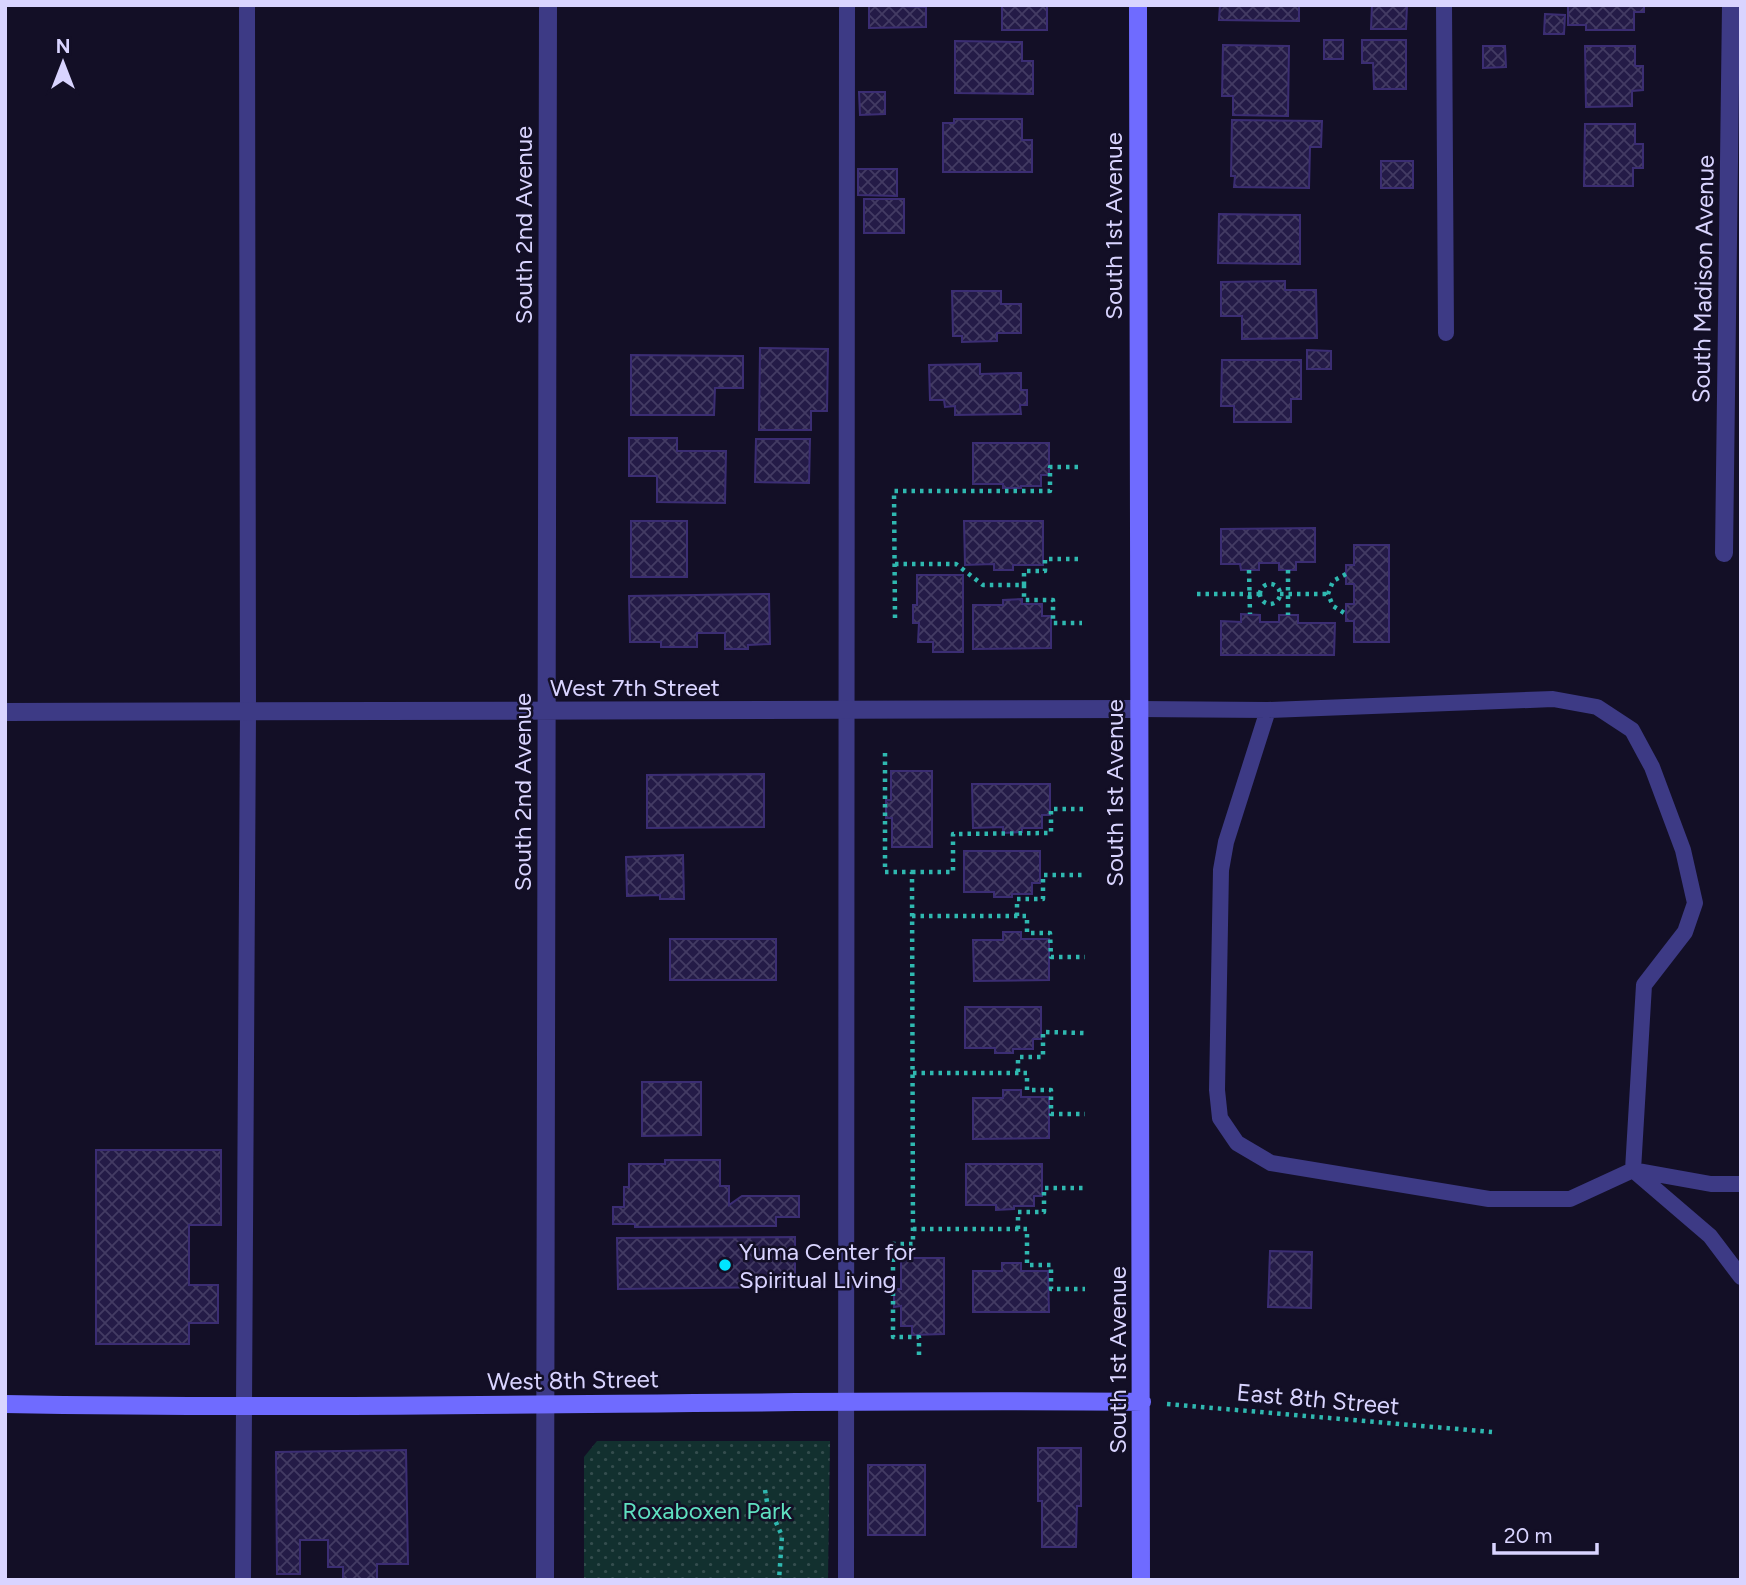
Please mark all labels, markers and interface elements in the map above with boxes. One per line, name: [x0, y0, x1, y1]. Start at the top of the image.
north arrow: [28, 28, 98, 98]
text: N: [56, 35, 70, 58]
street label: South 2nd Avenue: [509, 126, 538, 324]
street label: South 1st Avenue: [1099, 132, 1128, 320]
street label: South Madison Avenue: [1686, 155, 1720, 403]
street label: West 7th Street: [550, 673, 720, 702]
street label: South 2nd Avenue: [508, 693, 537, 891]
street label: South 1st Avenue: [1100, 699, 1129, 887]
place label: Yuma Center for Spiritual Living: [739, 1237, 916, 1294]
marker: Yuma Center for Spiritual Living: [717, 1257, 733, 1273]
street label: South 1st Avenue: [1103, 1266, 1132, 1454]
street label: West 8th Street: [487, 1364, 659, 1396]
street label: East 8th Street: [1236, 1377, 1400, 1421]
park label: Roxaboxen Park: [622, 1496, 792, 1525]
scale bar: [1494, 1512, 1597, 1556]
text: 20 m: [1504, 1523, 1552, 1548]

